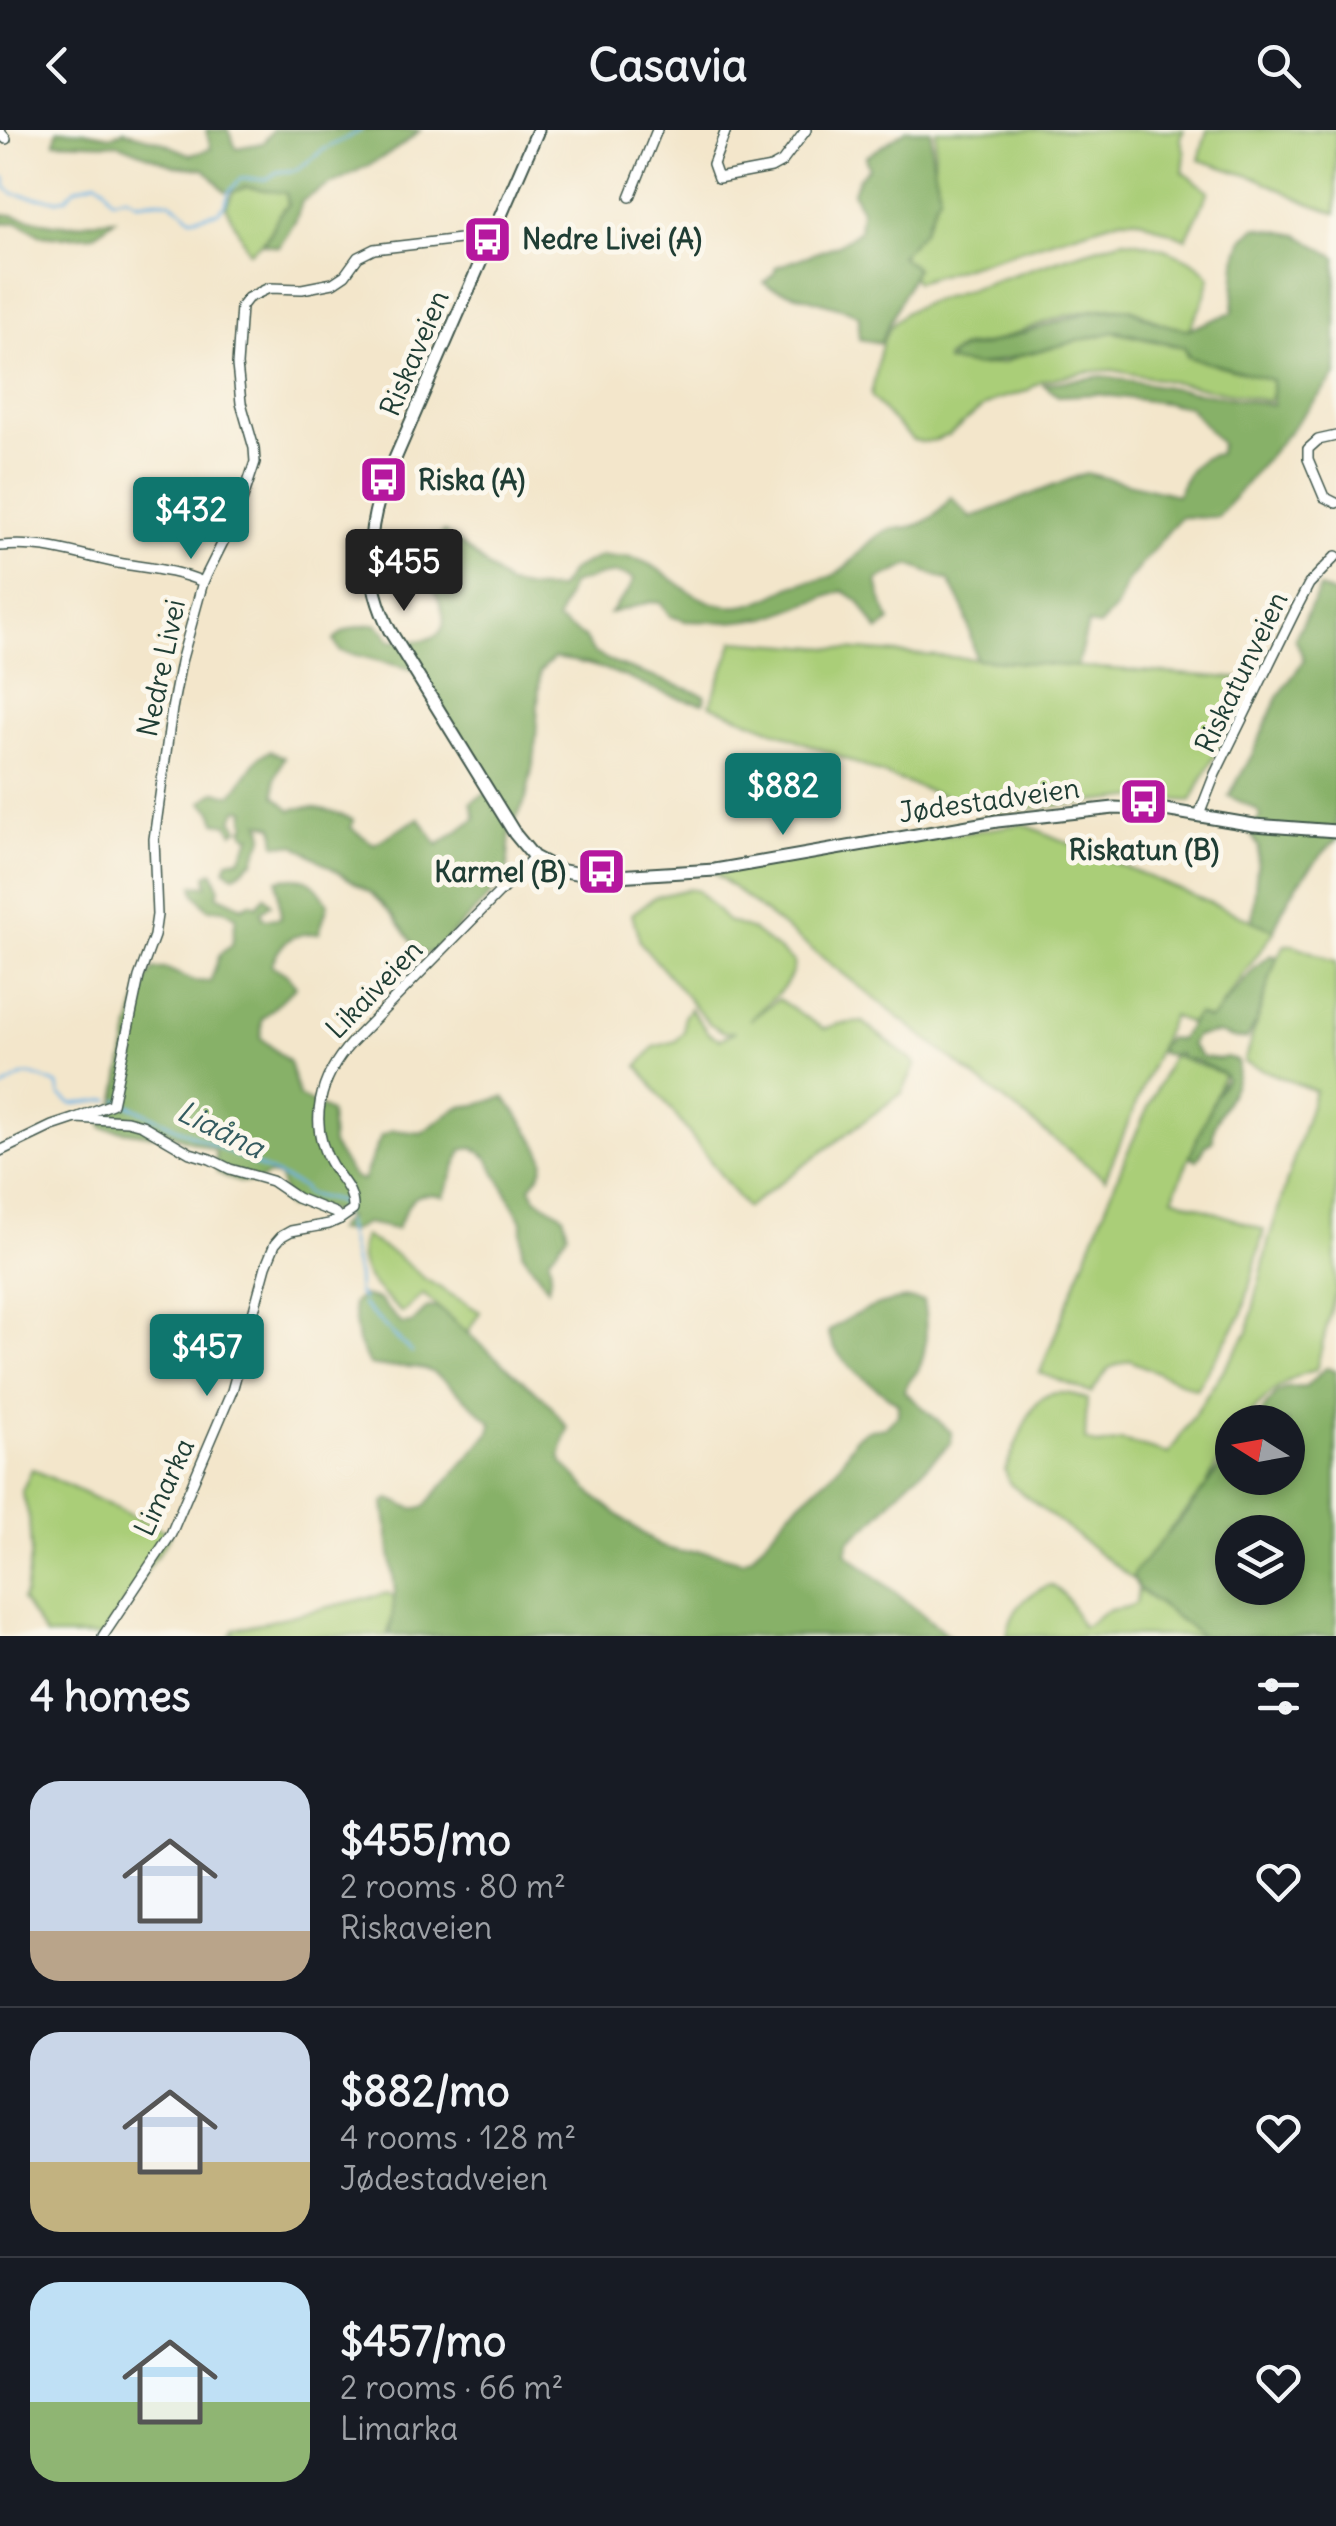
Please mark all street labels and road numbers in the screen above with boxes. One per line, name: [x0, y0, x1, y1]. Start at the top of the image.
street label: Riskaveien: [371, 285, 457, 421]
street label: Riskatunveien: [1186, 585, 1296, 759]
street label: Nedre Livei: [129, 596, 193, 740]
street label: Jødestadveien: [896, 770, 1082, 830]
street label: Likaiveien: [318, 932, 430, 1046]
street label: Limarka: [126, 1432, 202, 1542]

